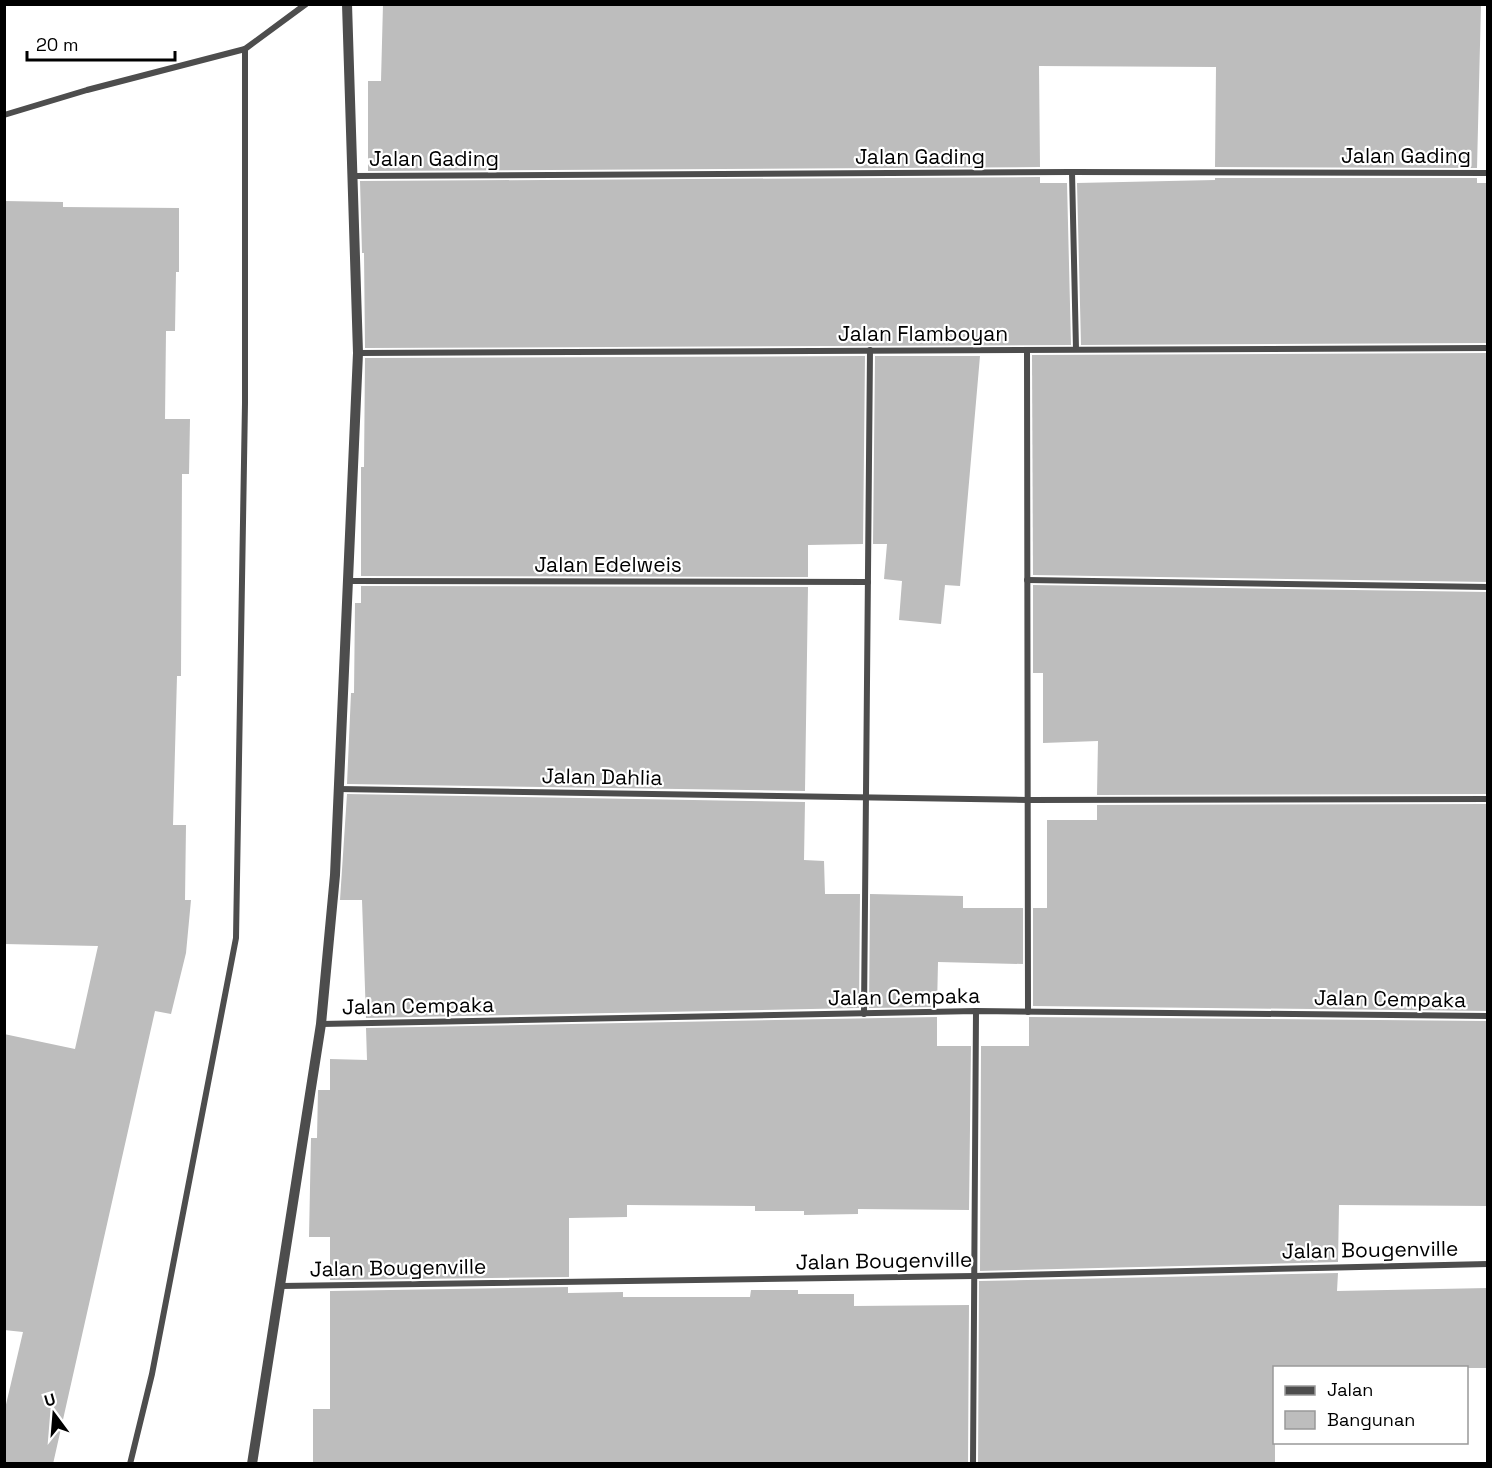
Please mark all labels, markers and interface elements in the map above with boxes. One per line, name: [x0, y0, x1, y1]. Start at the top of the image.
scale bar: [27, 24, 176, 62]
text: 20 m: [36, 33, 79, 56]
street label: Jalan Gading: [1341, 142, 1471, 169]
street label: Jalan Gading: [855, 143, 985, 170]
street label: Jalan Gading: [369, 145, 499, 172]
street label: Jalan Flamboyan: [838, 320, 1008, 347]
street label: Jalan Edelweis: [534, 551, 682, 578]
street label: Jalan Dahlia: [541, 762, 663, 791]
street label: Jalan Cempaka: [828, 982, 980, 1011]
street label: Jalan Cempaka: [1314, 984, 1466, 1013]
street label: Jalan Cempaka: [342, 991, 494, 1020]
street label: Jalan Bougenville: [1281, 1234, 1459, 1265]
street label: Jalan Bougenville: [795, 1245, 973, 1276]
street label: Jalan Bougenville: [309, 1252, 487, 1283]
legend: [1273, 1366, 1468, 1444]
text: Jalan: [1327, 1378, 1373, 1401]
north arrow: [24, 1384, 84, 1444]
text: U: [42, 1388, 58, 1412]
text: Bangunan: [1327, 1408, 1415, 1431]

